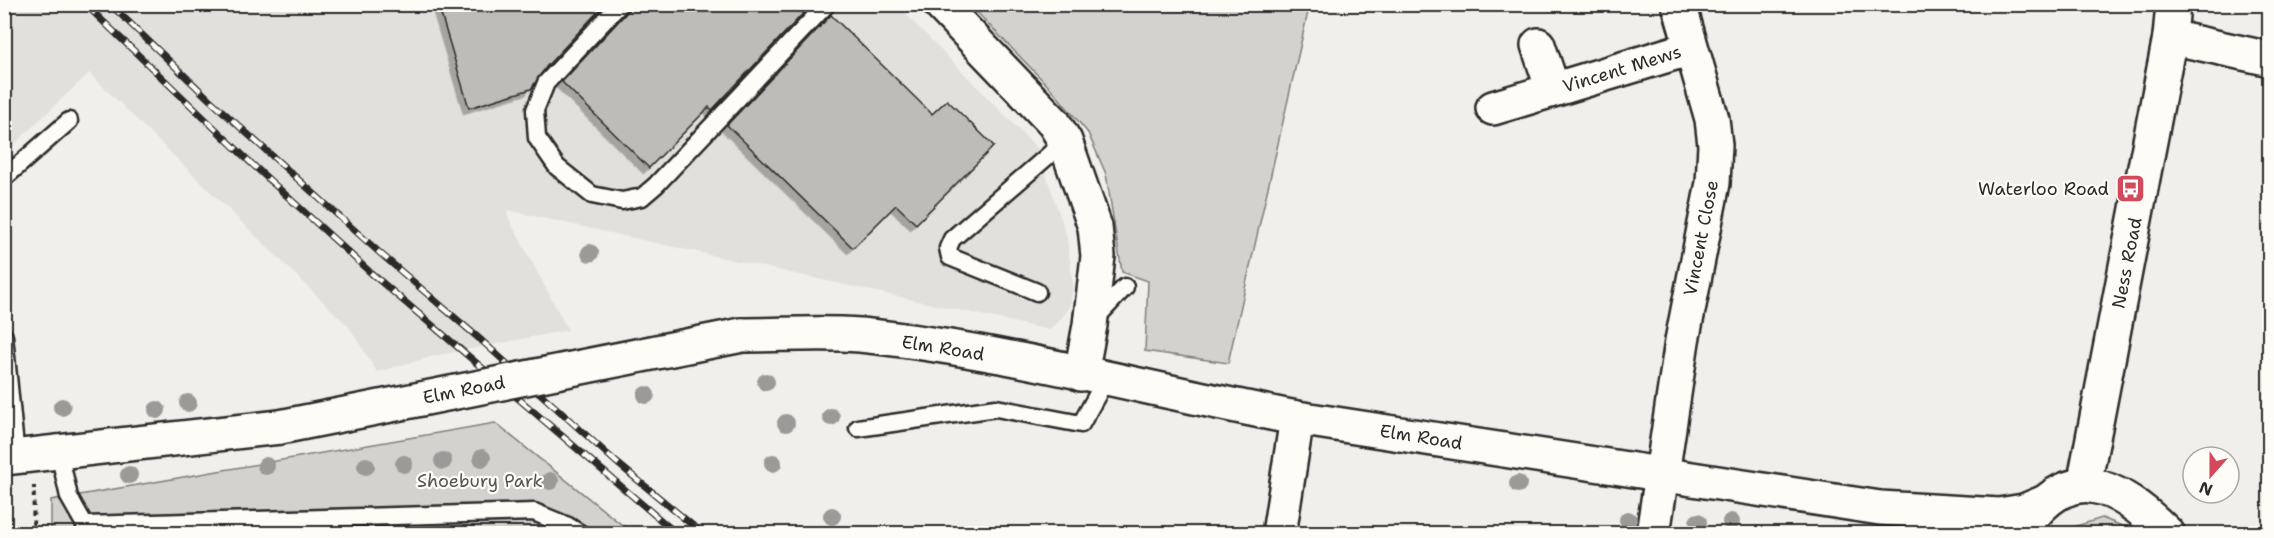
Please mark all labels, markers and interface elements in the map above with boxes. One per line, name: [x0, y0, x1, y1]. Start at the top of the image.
street label: Vincent Mews: [1560, 40, 1684, 98]
bus stop icon: Waterloo Road: [2114, 173, 2146, 205]
place label: Waterloo Road: [1978, 177, 2109, 201]
street label: Vincent Close: [1678, 178, 1724, 298]
street label: Ness Road: [2106, 215, 2148, 311]
street label: Elm Road: [900, 330, 986, 366]
street label: Elm Road: [421, 370, 507, 410]
street label: Elm Road: [1378, 419, 1464, 455]
north arrow: [2181, 445, 2241, 505]
park label: Shoebury Park: [417, 469, 543, 493]
text: N: [2196, 476, 2215, 501]

